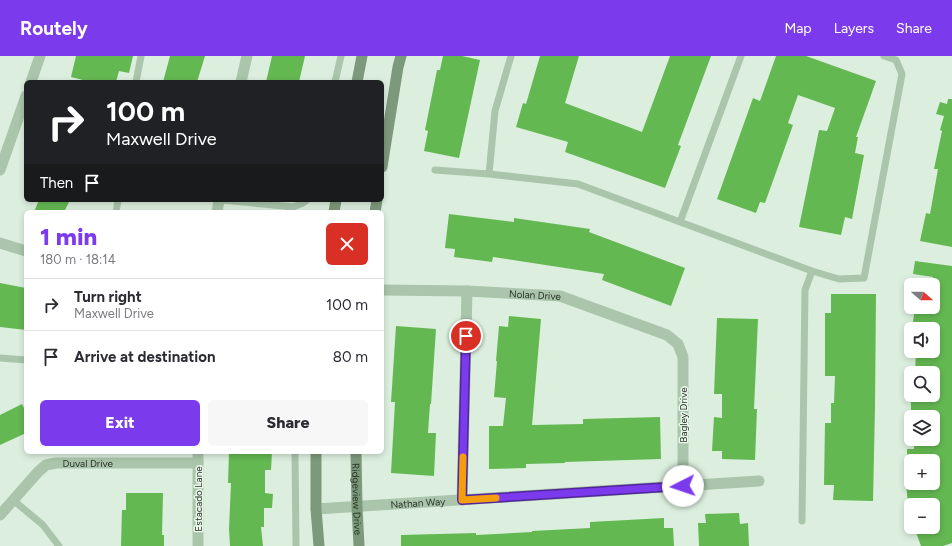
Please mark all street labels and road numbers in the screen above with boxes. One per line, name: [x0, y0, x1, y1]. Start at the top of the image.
street label: Nolan Drive: [508, 287, 562, 303]
street label: Bagley Drive: [677, 387, 690, 443]
street label: Duval Drive: [63, 457, 114, 470]
street label: Ridgeview Drive: [349, 463, 364, 536]
street label: Estacado Lane: [192, 466, 205, 532]
street label: Nathan Way: [390, 495, 446, 511]

